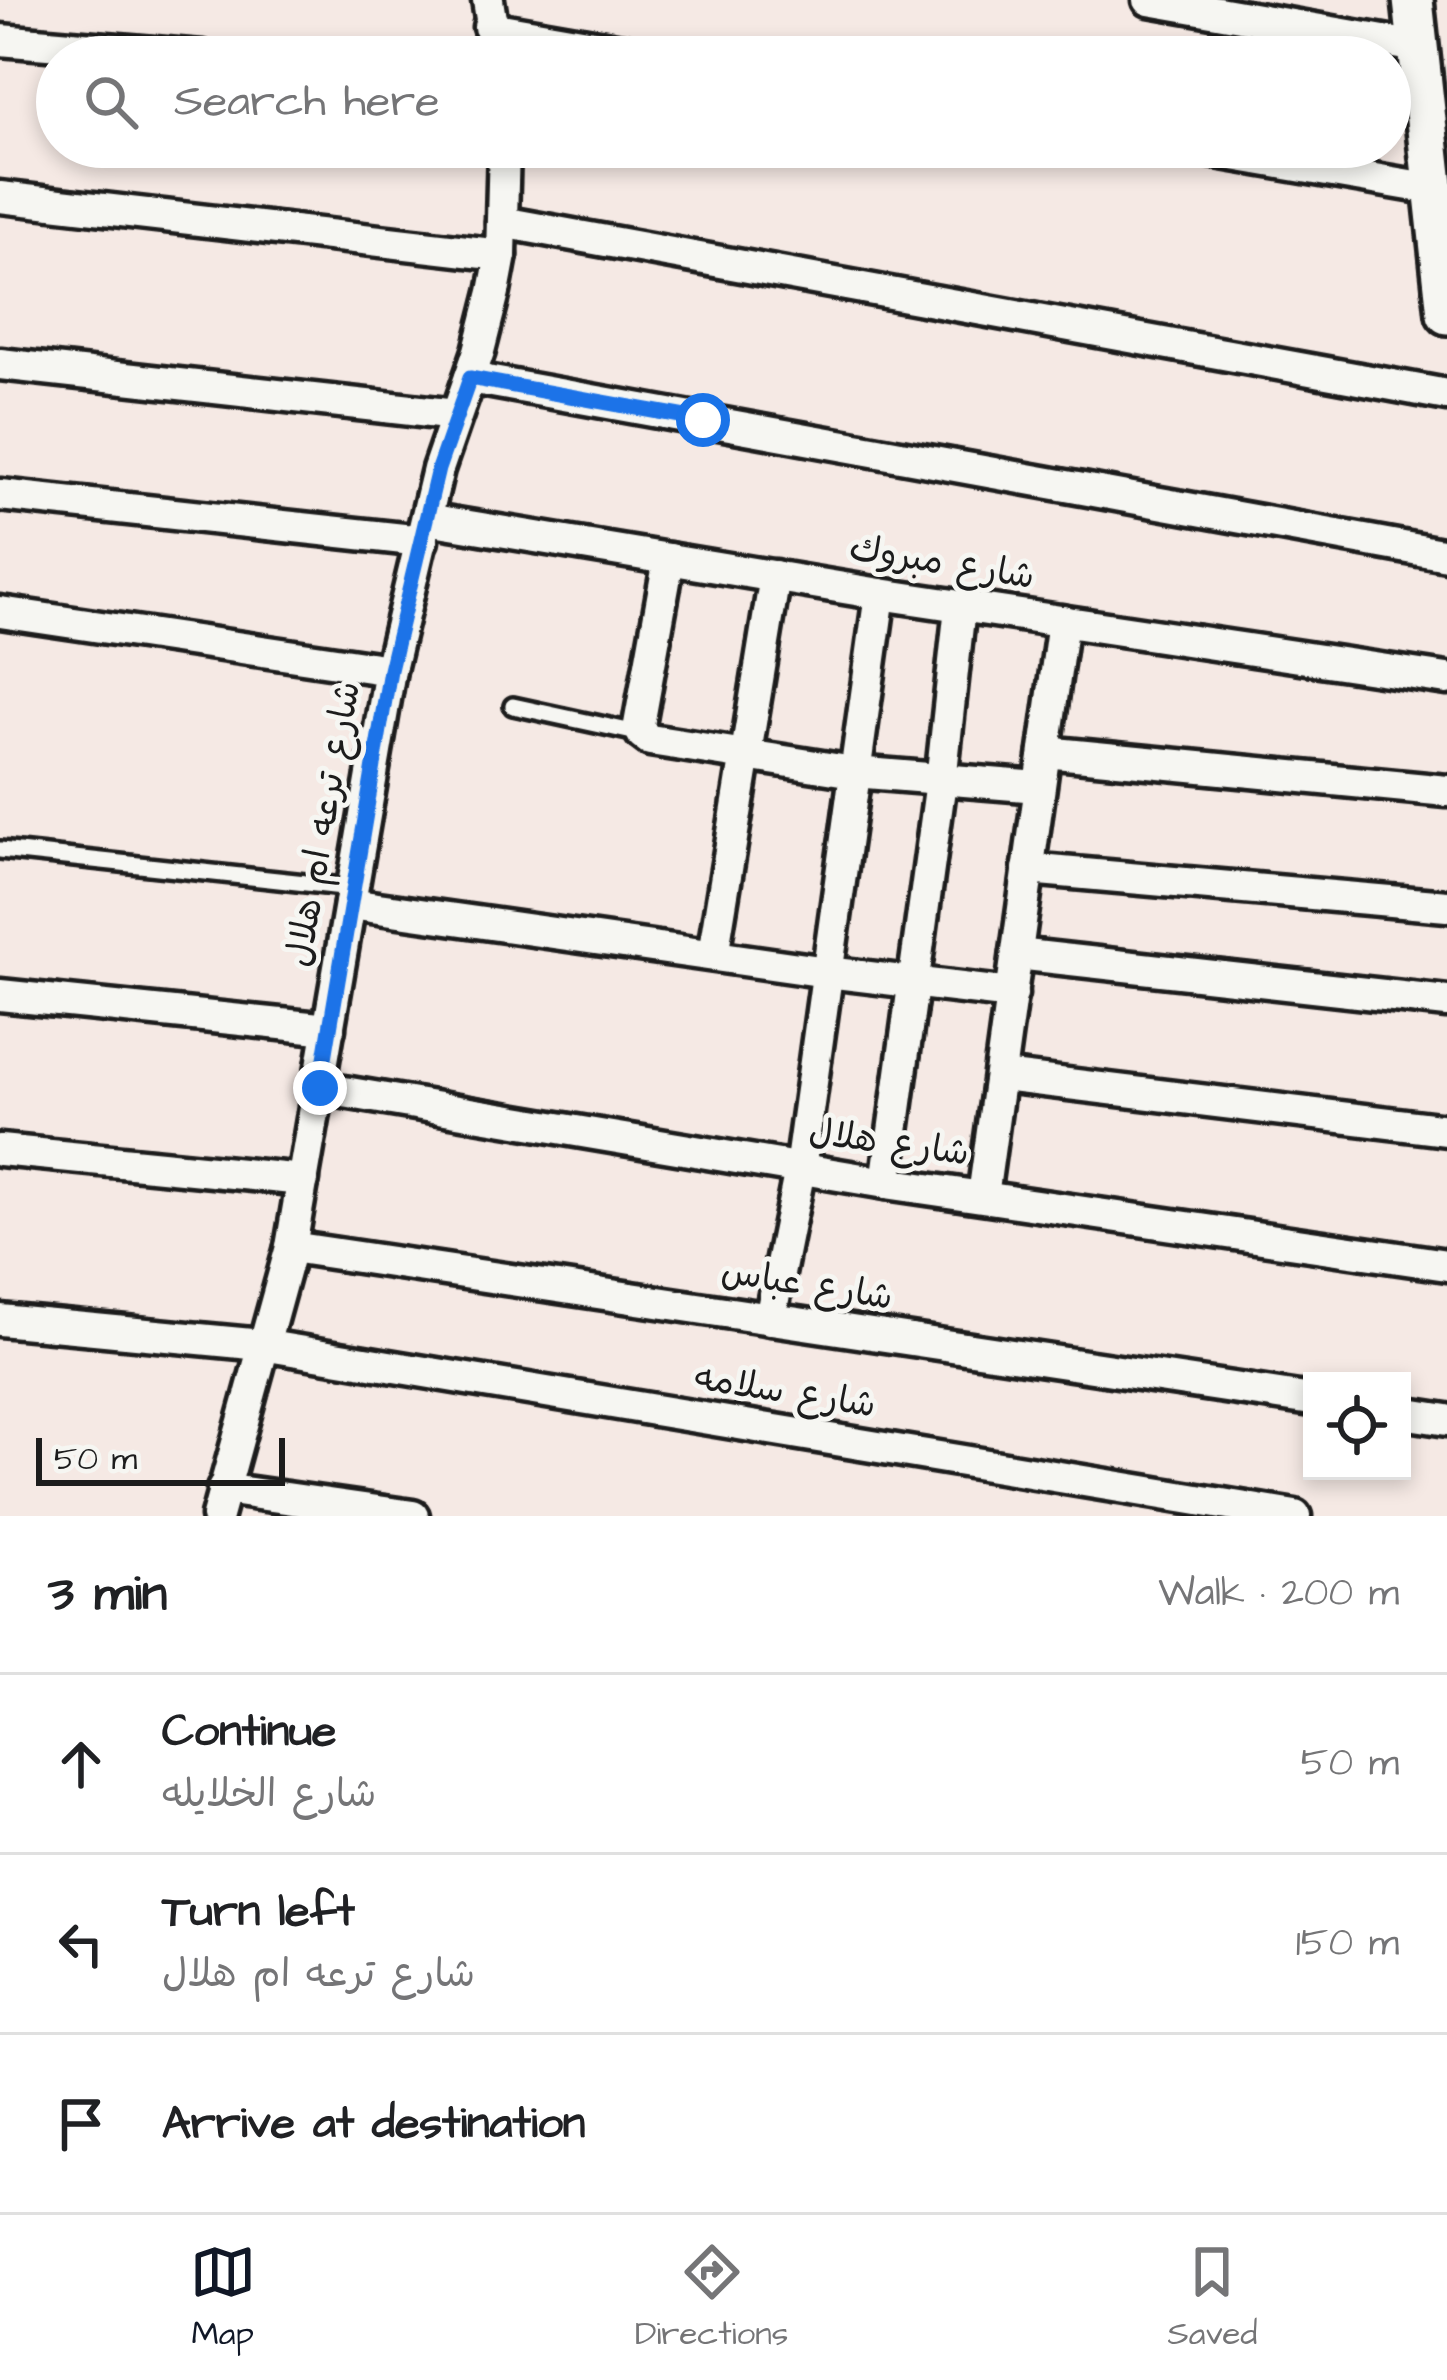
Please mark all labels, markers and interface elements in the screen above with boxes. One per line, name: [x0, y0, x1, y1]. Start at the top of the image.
search box: [36, 36, 1411, 168]
icon: search: [78, 69, 144, 135]
text: Search here: [174, 71, 440, 133]
route start: [676, 393, 730, 447]
street label: شارع مبروك: [846, 523, 1038, 603]
street label: شارع ترعه ام هلال: [274, 677, 374, 971]
route end: [293, 1061, 347, 1115]
street label: شارع هلال: [806, 1107, 972, 1179]
street label: شارع عباس: [718, 1246, 896, 1324]
street label: شارع سلامه: [691, 1352, 879, 1432]
map controls: [1303, 1372, 1411, 1480]
button: locate: [1303, 1372, 1411, 1480]
scale bar: [36, 1432, 285, 1485]
text: 50 m: [54, 1436, 137, 1482]
text: 3 min: [48, 1559, 167, 1630]
text: Walk · 200 m: [1158, 1567, 1399, 1621]
text: Continue: [162, 1701, 336, 1763]
icon: ahead: [48, 1731, 114, 1797]
text: 50 m: [1301, 1737, 1399, 1791]
text: شارع الخلايله: [162, 1768, 376, 1822]
text: Turn left: [162, 1881, 355, 1943]
icon: left: [48, 1911, 114, 1977]
text: 150 m: [1296, 1917, 1399, 1971]
text: شارع ترعه ام هلال: [162, 1948, 475, 2002]
icon: arrive: [48, 2091, 114, 2157]
text: Arrive at destination: [162, 2093, 585, 2155]
tab: Map: [190, 2239, 256, 2357]
tab: Directions: [635, 2239, 788, 2357]
tab: Saved: [1167, 2239, 1257, 2357]

